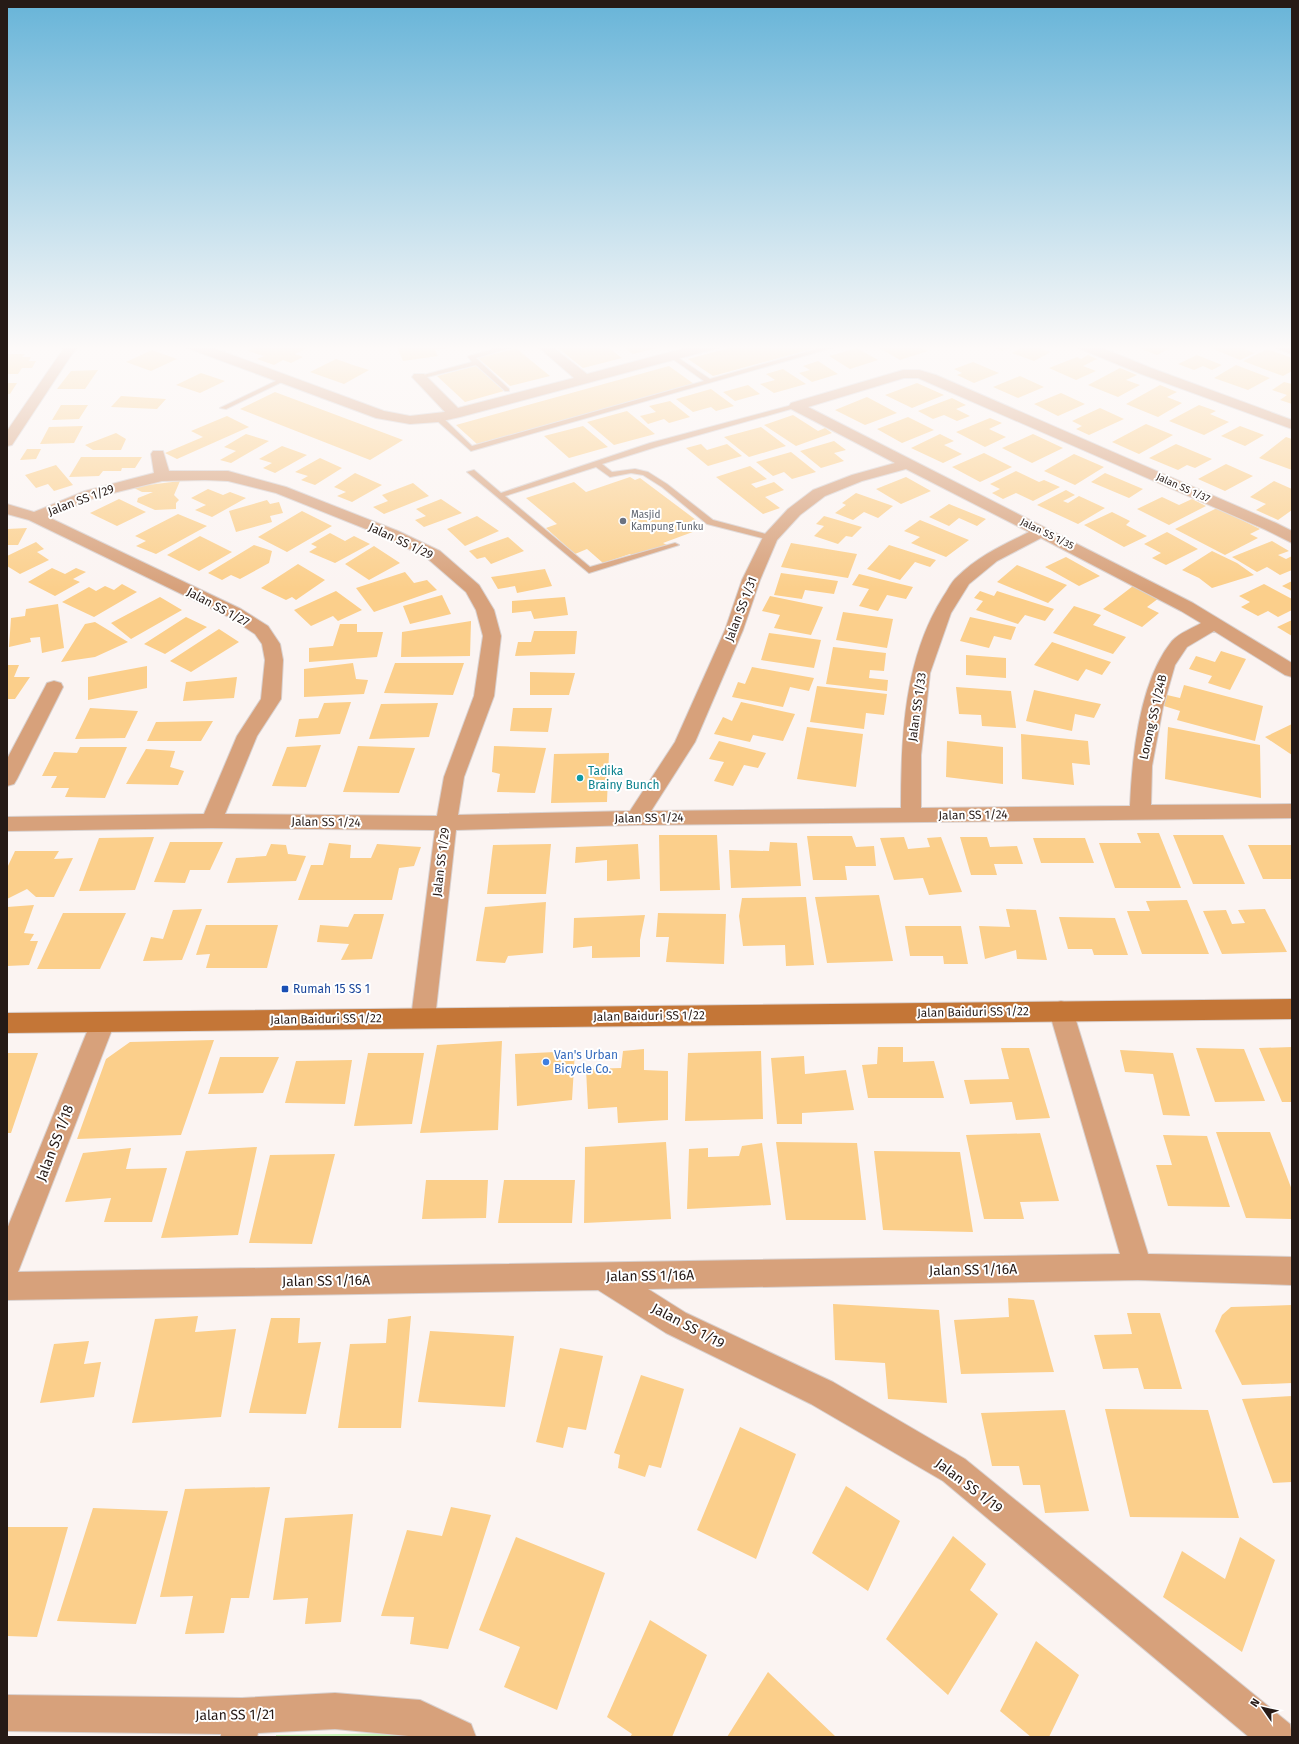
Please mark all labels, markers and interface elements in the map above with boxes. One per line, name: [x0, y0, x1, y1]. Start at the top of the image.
street label: Jalan SS 1/37: [1154, 471, 1212, 505]
street label: Jalan SS 1/29: [46, 482, 116, 518]
place label: Masjid Kampung Tunku: [631, 509, 704, 533]
marker: Masjid Kampung Tunku: [618, 516, 628, 526]
street label: Jalan SS 1/35: [1018, 516, 1076, 552]
street label: Jalan SS 1/29: [367, 520, 435, 562]
street label: Jalan SS 1/31: [722, 575, 760, 643]
street label: Jalan SS 1/27: [184, 585, 252, 629]
street label: Jalan SS 1/33: [905, 672, 929, 742]
street label: Lorong SS 1/24B: [1136, 673, 1170, 761]
place label: Tadika Brainy Bunch: [588, 764, 660, 792]
marker: Tadika Brainy Bunch: [575, 773, 585, 783]
street label: Jalan SS 1/24: [938, 807, 1008, 823]
street label: Jalan SS 1/24: [614, 810, 684, 826]
street label: Jalan SS 1/24: [291, 814, 361, 830]
street label: Jalan SS 1/29: [430, 827, 452, 897]
place label: Rumah 15 SS 1: [293, 982, 370, 996]
marker: Rumah 15 SS 1: [280, 984, 290, 994]
street label: Jalan Baiduri SS 1/22: [917, 1004, 1029, 1020]
street label: Jalan Baiduri SS 1/22: [593, 1008, 705, 1024]
street label: Jalan Baiduri SS 1/22: [270, 1011, 382, 1027]
place label: Van's Urban Bicycle Co.: [554, 1048, 618, 1076]
marker: Van's Urban Bicycle Co.: [541, 1057, 551, 1067]
street label: Jalan SS 1/18: [33, 1102, 77, 1184]
street label: Jalan SS 1/16A: [929, 1261, 1017, 1279]
street label: Jalan SS 1/16A: [606, 1267, 694, 1285]
street label: Jalan SS 1/16A: [282, 1272, 370, 1290]
street label: Jalan SS 1/19: [649, 1300, 727, 1352]
street label: Jalan SS 1/19: [932, 1455, 1006, 1517]
north arrow: [1243, 1688, 1283, 1728]
text: N: [1248, 1696, 1263, 1709]
street label: Jalan SS 1/21: [195, 1706, 275, 1724]

